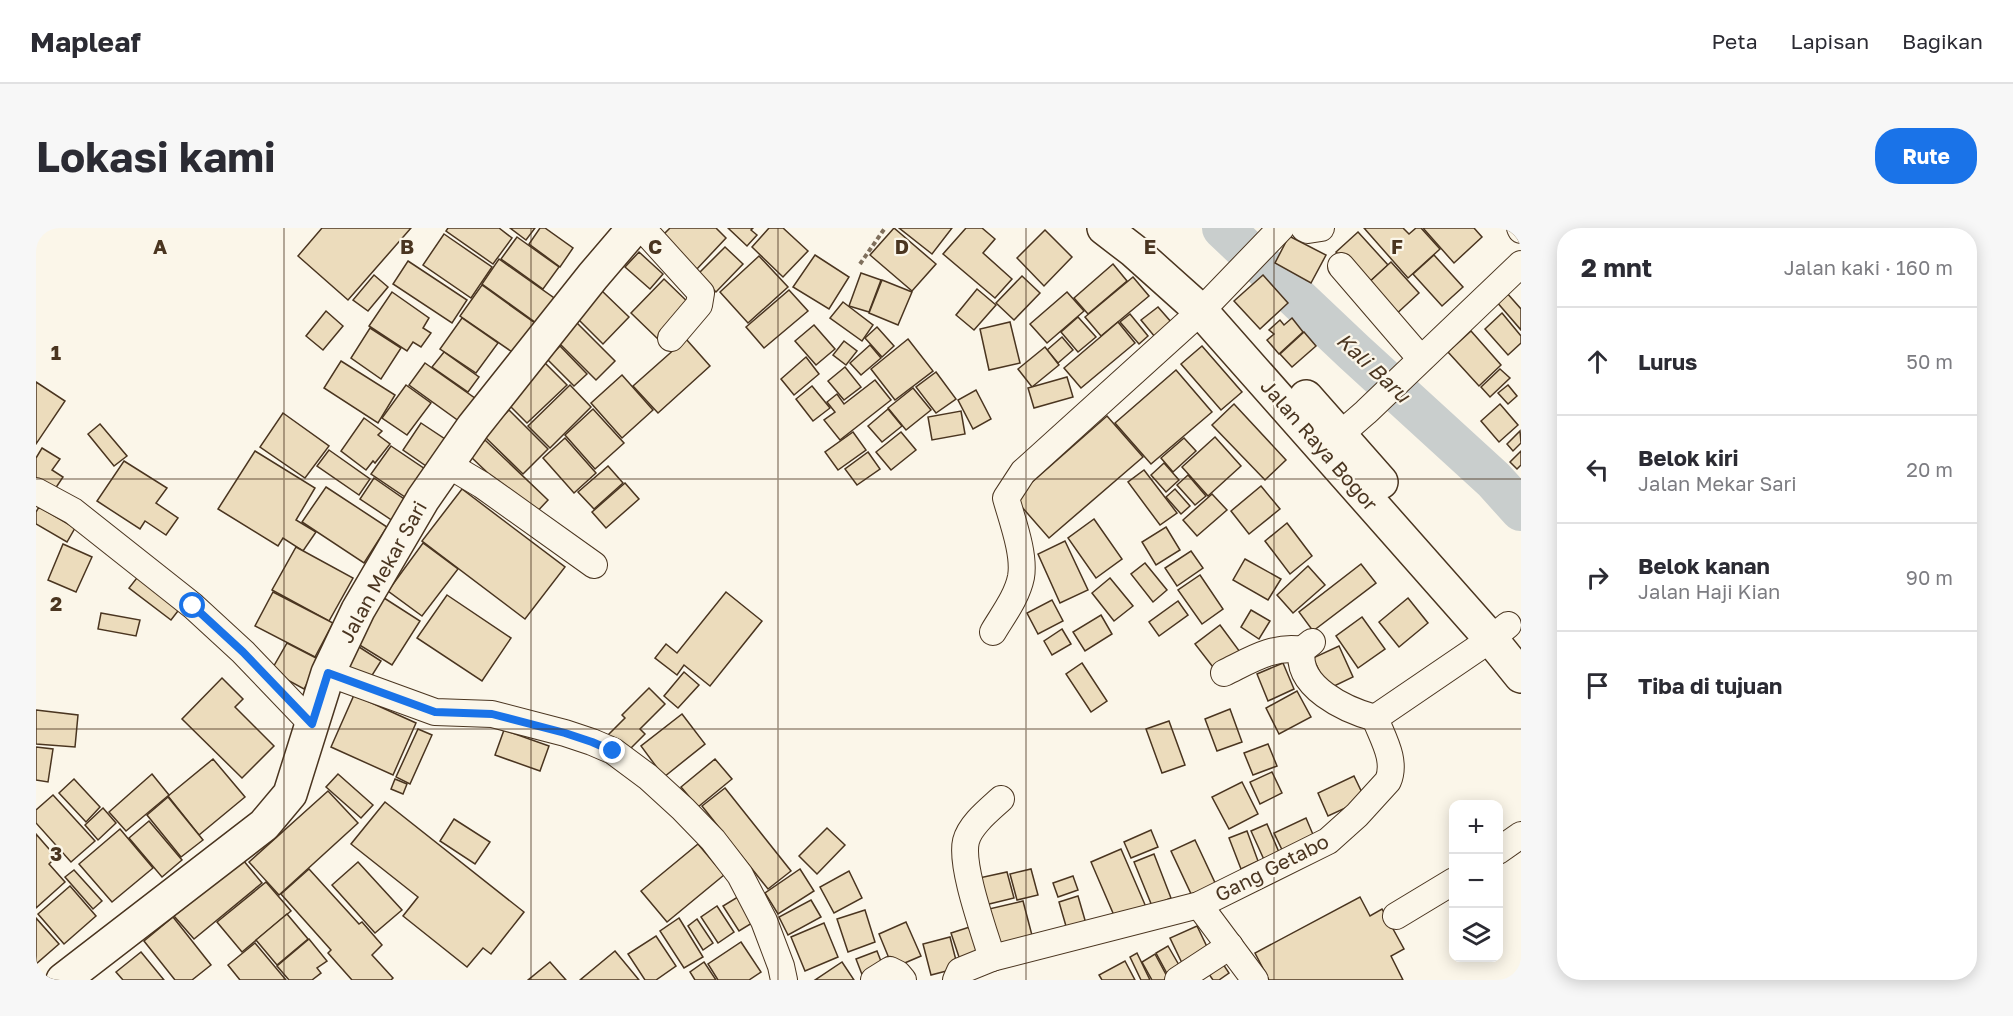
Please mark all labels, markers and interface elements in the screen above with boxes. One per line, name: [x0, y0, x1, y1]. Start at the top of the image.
text: Mapleaf: [30, 25, 141, 58]
text: Peta: [1712, 28, 1758, 54]
text: Lapisan: [1791, 28, 1869, 54]
text: Bagikan: [1902, 28, 1983, 54]
button: Rute: [1875, 128, 1977, 184]
text: Lokasi kami: [36, 131, 276, 181]
text: A: [153, 234, 167, 258]
text: B: [400, 234, 414, 258]
text: C: [648, 234, 662, 258]
text: D: [895, 234, 909, 258]
text: E: [1144, 234, 1156, 258]
text: F: [1391, 234, 1403, 258]
text: 2 mnt: [1581, 252, 1652, 283]
text: Jalan kaki · 160 m: [1784, 255, 1953, 279]
water label: Kali Baru: [1332, 327, 1417, 409]
text: 1: [51, 340, 61, 364]
icon: ahead: [1581, 345, 1614, 378]
text: Lurus: [1638, 348, 1697, 375]
text: 50 m: [1906, 349, 1953, 373]
street label: Jalan Raya Bogor: [1256, 374, 1383, 515]
text: Belok kiri: [1638, 444, 1739, 471]
icon: left: [1581, 453, 1614, 486]
text: 20 m: [1906, 457, 1953, 481]
text: Jalan Mekar Sari: [1638, 471, 1797, 495]
street label: Jalan Mekar Sari: [333, 496, 431, 647]
text: Belok kanan: [1638, 552, 1770, 579]
icon: right: [1581, 561, 1614, 594]
text: 90 m: [1906, 565, 1953, 589]
text: Jalan Haji Kian: [1638, 579, 1780, 603]
text: 2: [50, 591, 62, 615]
route start: [179, 592, 205, 618]
icon: arrive: [1581, 669, 1614, 702]
text: Tiba di tujuan: [1638, 672, 1782, 699]
route end: [599, 737, 625, 763]
map controls: [1449, 800, 1503, 962]
button: +: [1449, 800, 1503, 854]
street label: Gang Getabo: [1211, 828, 1332, 906]
text: 3: [50, 841, 62, 865]
button: −: [1449, 854, 1503, 908]
button: layers: [1449, 908, 1503, 962]

